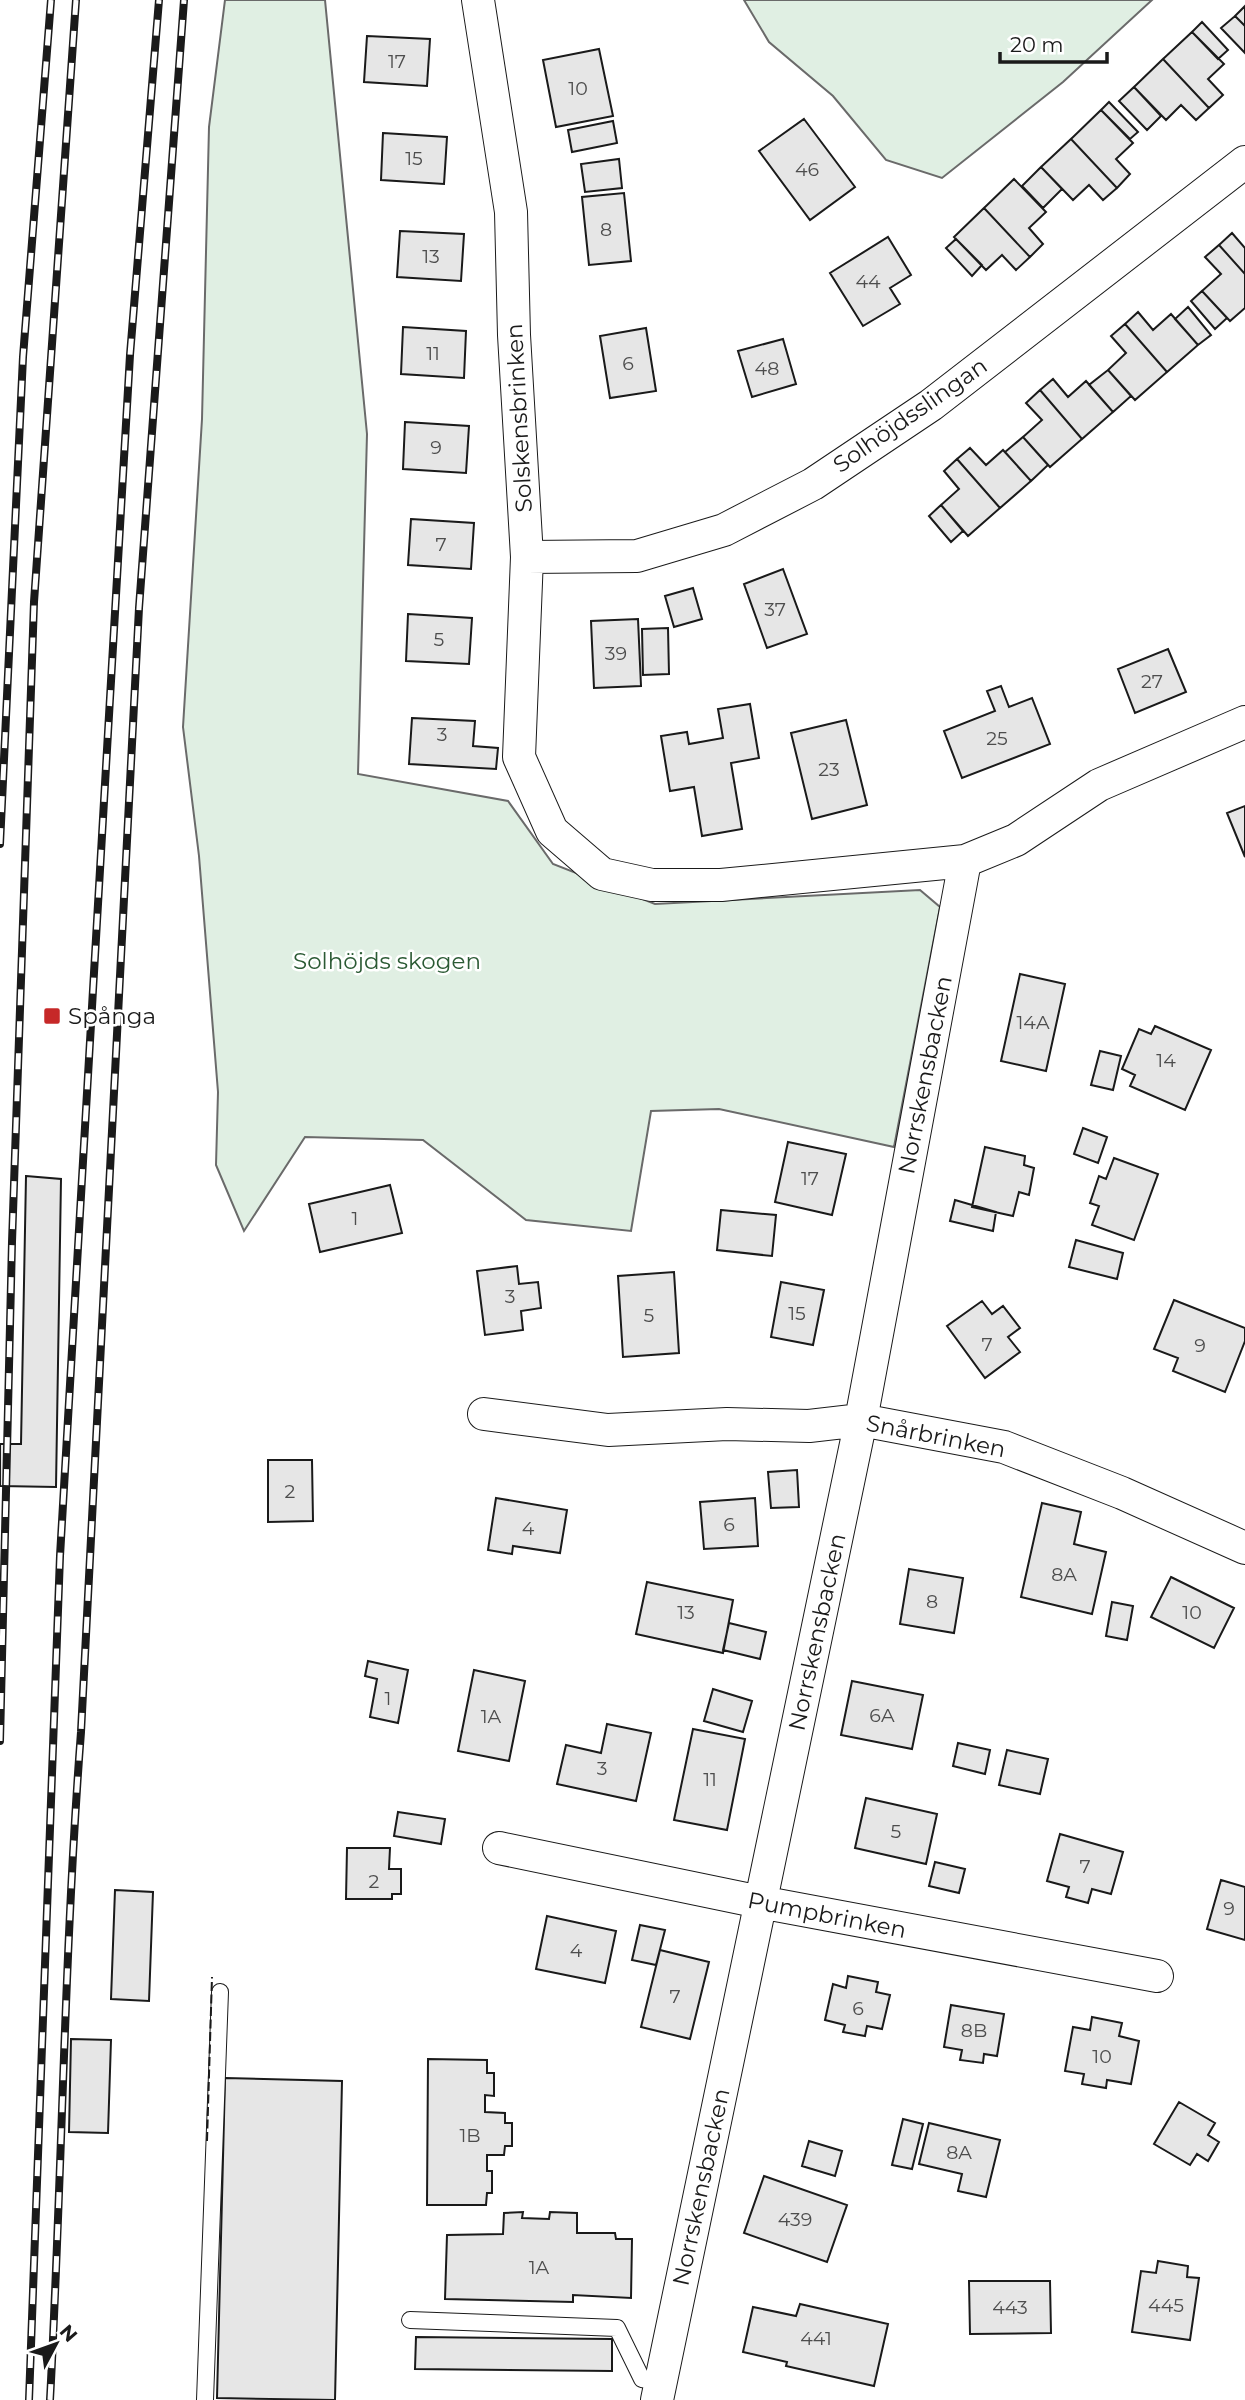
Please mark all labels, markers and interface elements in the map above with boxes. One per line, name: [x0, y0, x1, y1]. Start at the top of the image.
scale bar: [1000, 21, 1107, 65]
text: 20 m: [1010, 32, 1064, 57]
house number: 17: [388, 50, 406, 73]
house number: 10: [568, 77, 588, 100]
house number: 15: [405, 147, 423, 170]
house number: 46: [795, 158, 819, 181]
house number: 8: [600, 218, 612, 241]
house number: 13: [422, 245, 440, 268]
house number: 44: [855, 270, 881, 293]
street label: Solskensbrinken: [500, 323, 538, 513]
house number: 11: [426, 342, 440, 365]
street label: Solhöjdsslingan: [828, 351, 992, 479]
house number: 6: [622, 352, 634, 375]
house number: 48: [755, 357, 779, 380]
house number: 9: [430, 436, 442, 459]
house number: 7: [435, 533, 447, 556]
house number: 37: [764, 598, 786, 621]
house number: 5: [434, 628, 445, 651]
house number: 39: [605, 642, 627, 665]
house number: 27: [1141, 670, 1163, 693]
house number: 3: [437, 723, 447, 746]
house number: 25: [986, 727, 1008, 750]
house number: 23: [818, 758, 840, 781]
park label: Solhöjds skogen: [293, 947, 481, 975]
street label: Norrskensbacken: [892, 974, 958, 1176]
place label: Spånga: [68, 1002, 156, 1030]
marker: Spånga: [42, 1006, 62, 1026]
house number: 14A: [1016, 1011, 1050, 1034]
house number: 14: [1156, 1049, 1176, 1072]
house number: 17: [801, 1167, 819, 1190]
house number: 1: [352, 1207, 358, 1230]
house number: 3: [505, 1285, 515, 1308]
house number: 15: [788, 1302, 806, 1325]
house number: 5: [644, 1304, 655, 1327]
house number: 7: [981, 1333, 993, 1356]
house number: 9: [1194, 1334, 1206, 1357]
street label: Snårbrinken: [864, 1409, 1008, 1463]
house number: 2: [285, 1480, 296, 1503]
house number: 6: [723, 1513, 735, 1536]
house number: 4: [522, 1517, 535, 1540]
street label: Norrskensbacken: [782, 1531, 852, 1733]
house number: 8A: [1051, 1563, 1077, 1586]
house number: 8: [926, 1590, 938, 1613]
house number: 13: [677, 1601, 695, 1624]
house number: 10: [1182, 1601, 1202, 1624]
house number: 1: [385, 1687, 391, 1710]
house number: 6A: [869, 1704, 895, 1727]
house number: 1A: [481, 1705, 502, 1728]
house number: 3: [597, 1757, 607, 1780]
house number: 11: [703, 1768, 717, 1791]
house number: 5: [891, 1820, 902, 1843]
house number: 7: [1079, 1855, 1091, 1878]
house number: 2: [369, 1870, 380, 1893]
street label: Pumpbrinken: [745, 1886, 909, 1944]
house number: 9: [1223, 1897, 1235, 1920]
house number: 4: [570, 1939, 583, 1962]
house number: 7: [669, 1985, 681, 2008]
house number: 6: [852, 1997, 864, 2020]
house number: 8B: [961, 2019, 987, 2042]
house number: 10: [1092, 2045, 1112, 2068]
street label: Norrskensbacken: [666, 2086, 736, 2288]
house number: 1B: [459, 2124, 481, 2147]
house number: 8A: [946, 2141, 972, 2164]
house number: 439: [778, 2208, 812, 2231]
house number: 1A: [529, 2256, 550, 2279]
house number: 445: [1148, 2294, 1184, 2317]
house number: 443: [992, 2296, 1028, 2319]
north arrow: [21, 2309, 91, 2379]
text: N: [55, 2320, 82, 2347]
house number: 441: [800, 2327, 832, 2350]

